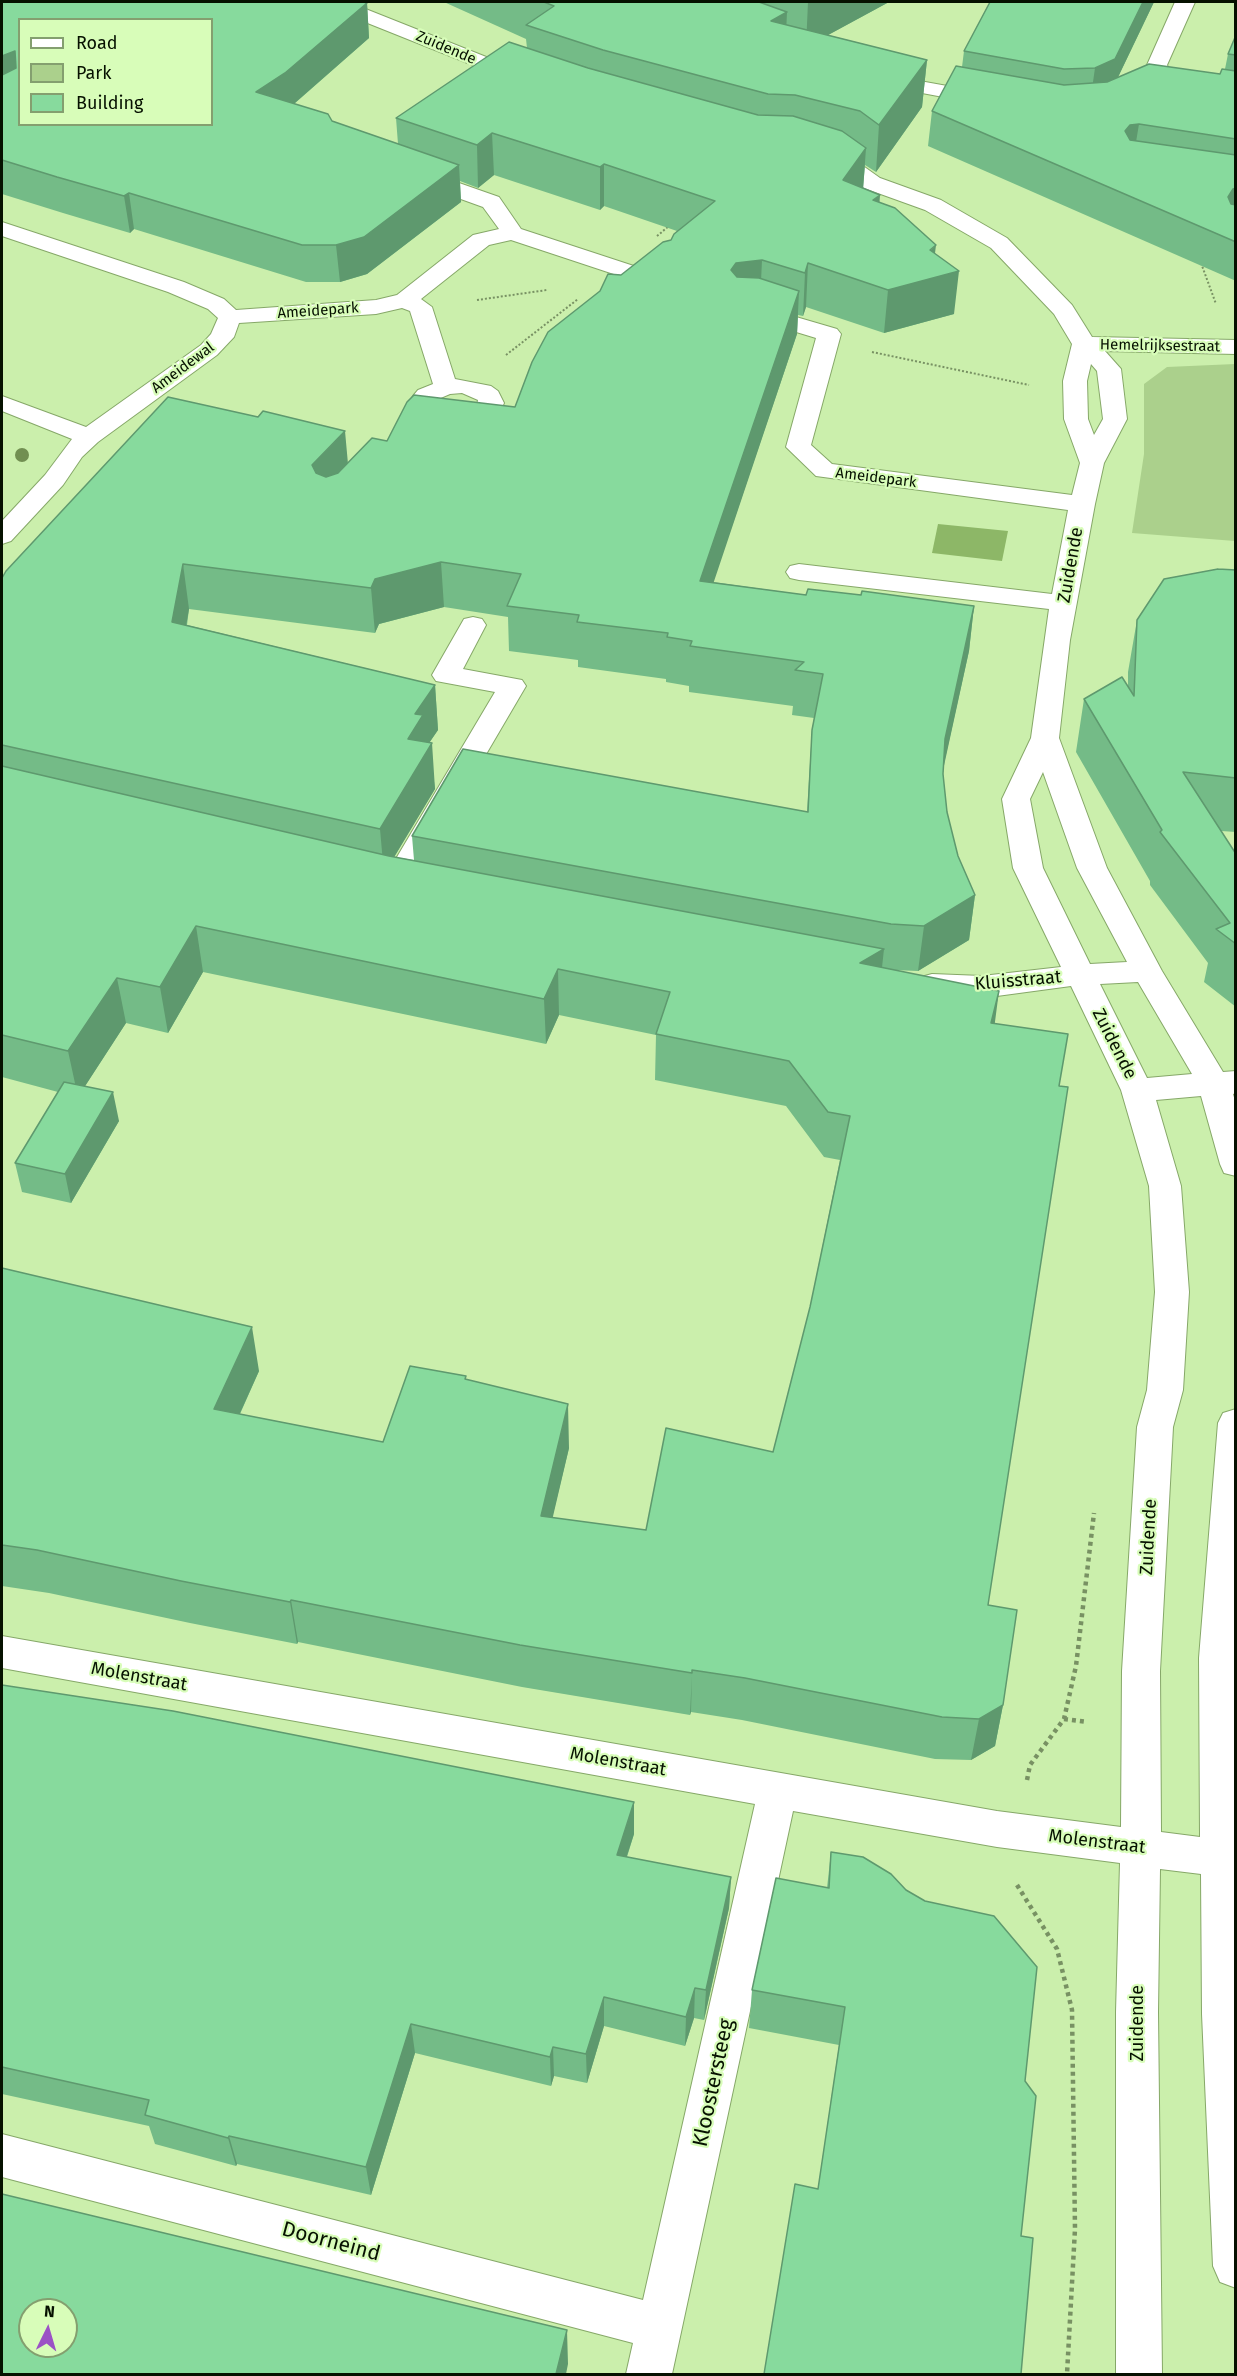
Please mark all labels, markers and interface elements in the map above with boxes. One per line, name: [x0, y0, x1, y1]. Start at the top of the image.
legend: [18, 18, 213, 126]
street label: Zuidende: [413, 27, 479, 69]
text: Road: [76, 32, 118, 54]
text: Park: [76, 62, 111, 84]
text: Building: [76, 92, 143, 114]
street label: Ameidepark: [277, 299, 359, 323]
street label: Hemelrijksestraat: [1100, 336, 1220, 356]
street label: Ameidewal: [148, 339, 218, 397]
street label: Ameidepark: [835, 464, 917, 492]
street label: Zuidende: [1054, 526, 1088, 604]
street label: Kluisstraat: [974, 966, 1062, 996]
street label: Zuidende: [1087, 1005, 1141, 1083]
street label: Zuidende: [1136, 1498, 1162, 1576]
street label: Molenstraat: [89, 1658, 189, 1696]
street label: Molenstraat: [568, 1743, 668, 1781]
street label: Molenstraat: [1047, 1825, 1147, 1859]
street label: Zuidende: [1127, 1985, 1149, 2061]
street label: Kloostersteeg: [688, 2017, 740, 2149]
street label: Doorneind: [279, 2217, 383, 2267]
north arrow: [18, 2298, 78, 2358]
text: N: [43, 2302, 56, 2321]

